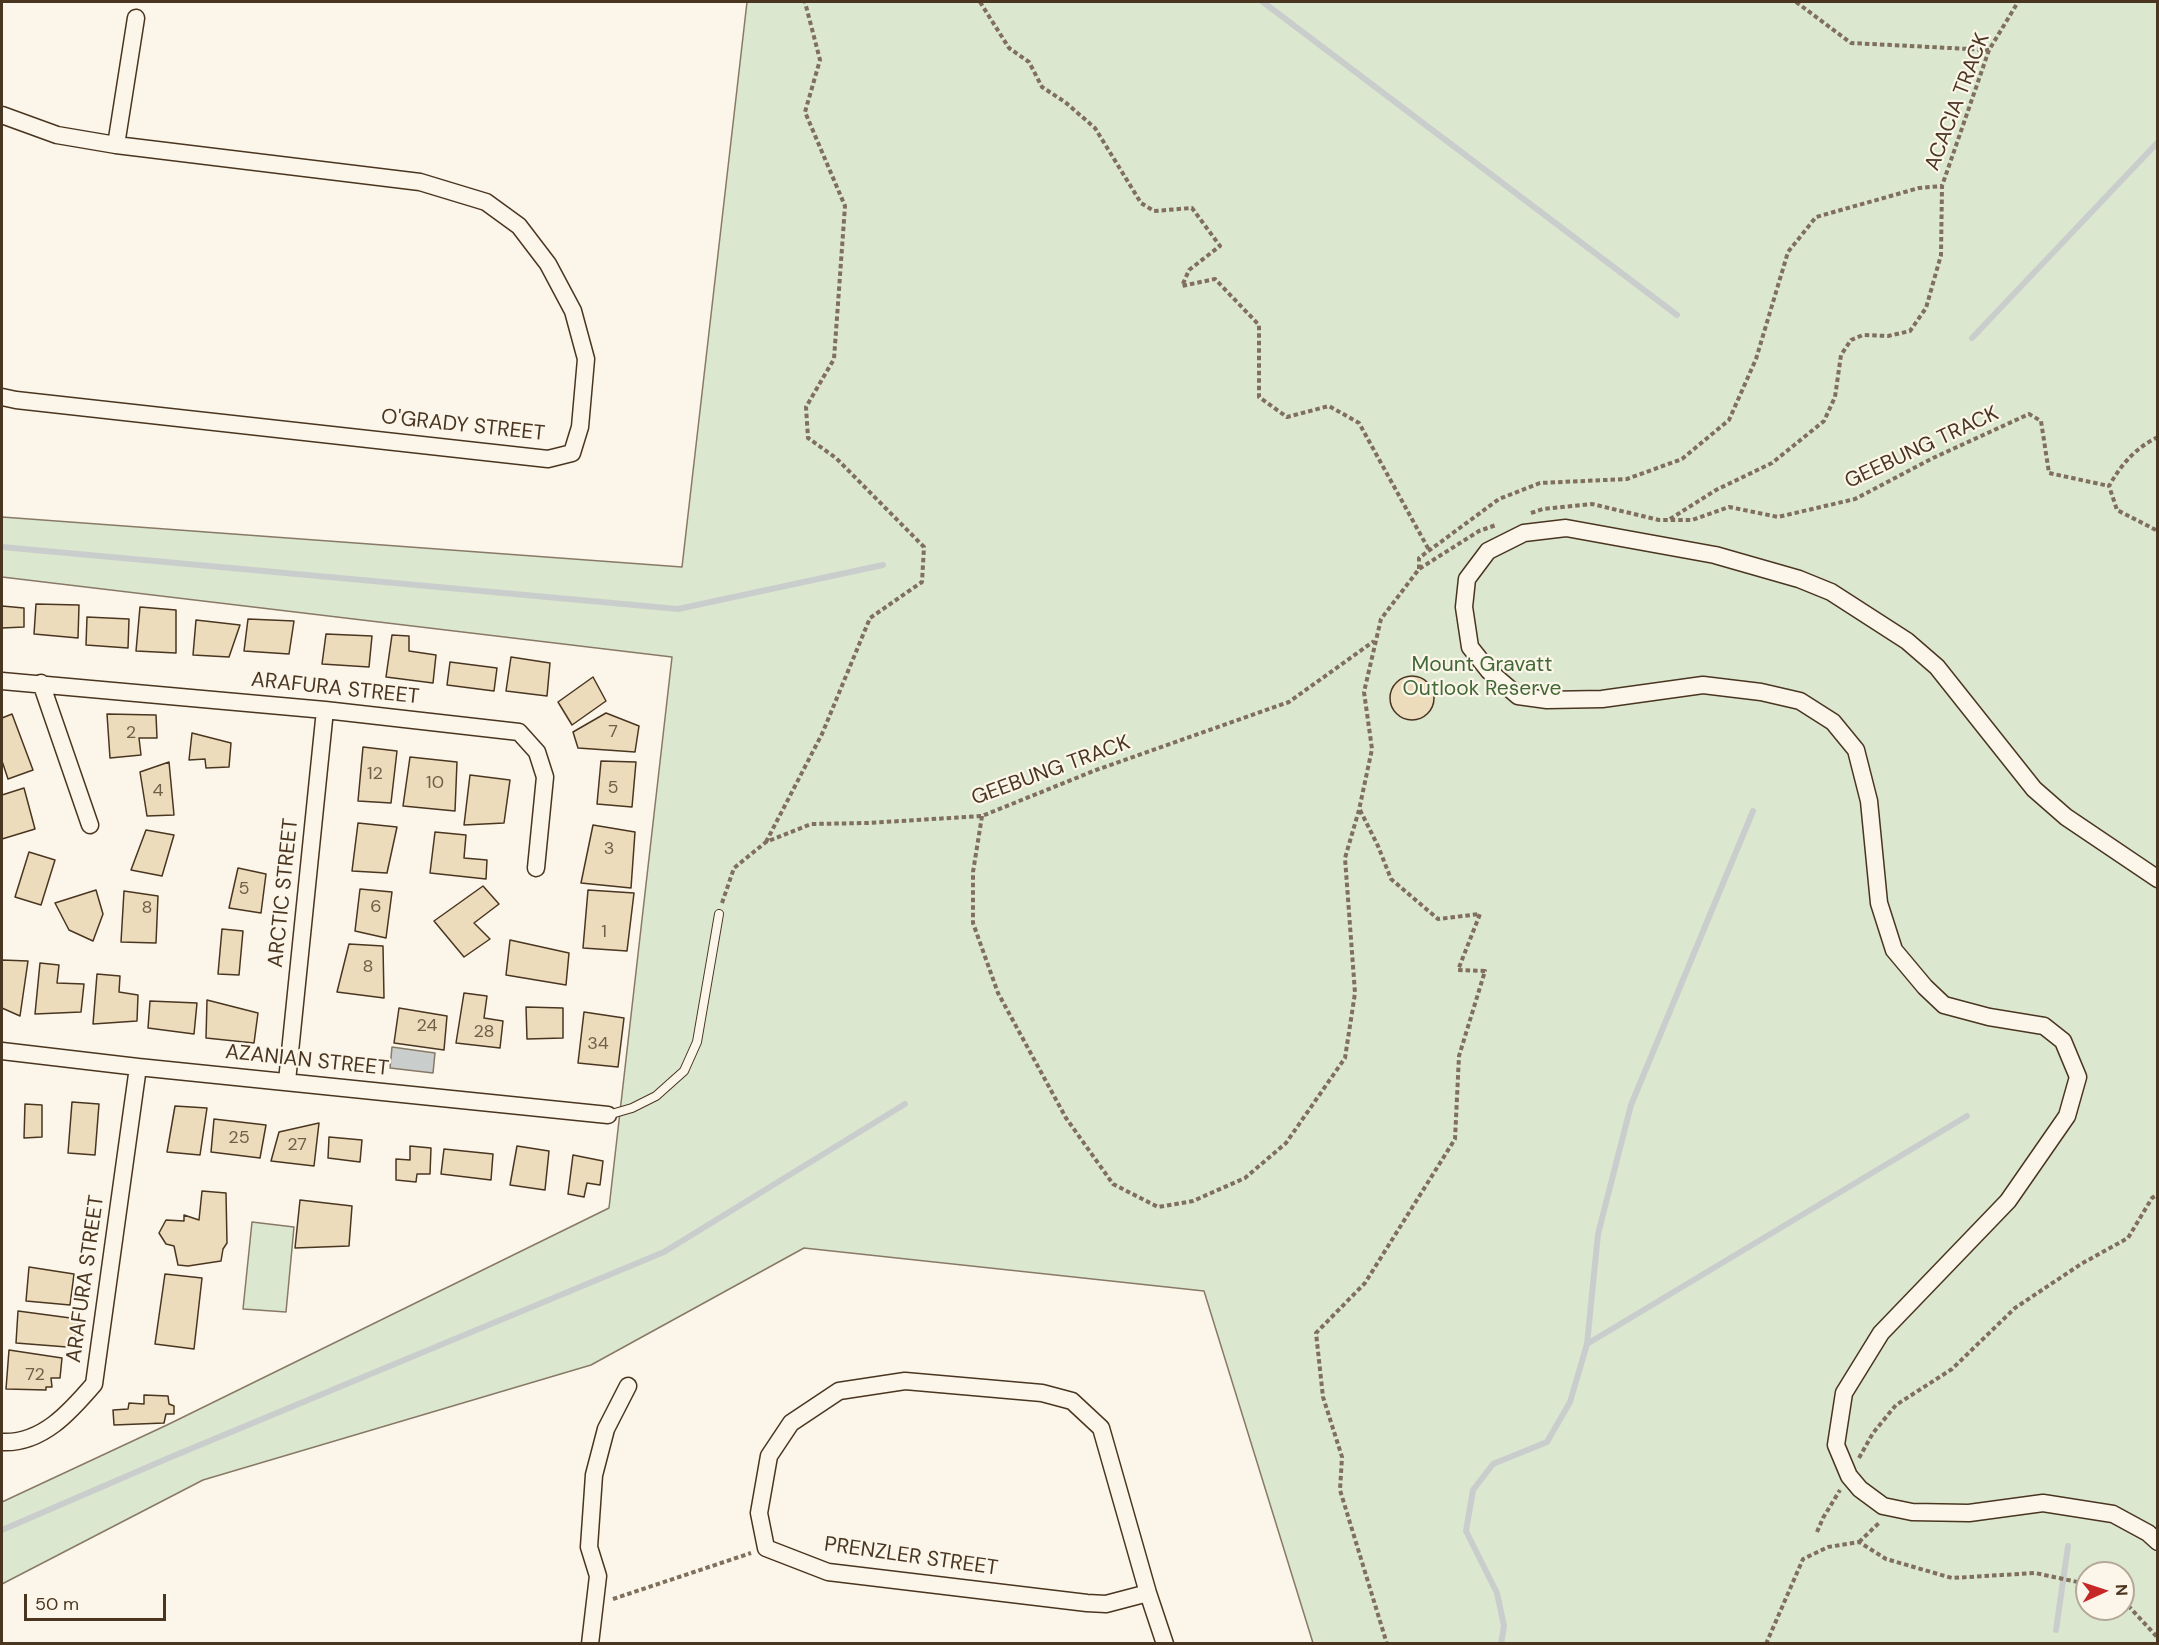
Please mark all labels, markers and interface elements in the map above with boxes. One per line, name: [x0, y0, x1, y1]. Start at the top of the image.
street label: ACACIA TRACK: [1920, 30, 1996, 174]
street label: GEEBUNG TRACK: [1841, 401, 2003, 495]
street label: O'GRADY STREET: [380, 405, 546, 447]
park label: Mount Gravatt Outlook Reserve: [1403, 652, 1561, 702]
street label: ARAFURA STREET: [250, 668, 420, 710]
house number: 7: [608, 721, 618, 743]
house number: 2: [126, 722, 136, 744]
street label: GEEBUNG TRACK: [968, 731, 1134, 811]
house number: 12: [367, 763, 383, 785]
house number: 10: [426, 772, 444, 794]
house number: 5: [608, 777, 618, 799]
house number: 4: [153, 780, 163, 802]
street label: ARCTIC STREET: [264, 817, 304, 969]
house number: 3: [604, 838, 614, 860]
house number: 5: [239, 878, 249, 900]
house number: 6: [370, 896, 382, 918]
house number: 8: [142, 897, 152, 919]
house number: 1: [601, 921, 607, 943]
house number: 8: [363, 956, 373, 978]
house number: 24: [417, 1015, 437, 1037]
house number: 28: [473, 1021, 495, 1043]
house number: 34: [587, 1033, 609, 1055]
street label: AZANIAN STREET: [224, 1040, 390, 1082]
house number: 25: [228, 1127, 250, 1149]
house number: 27: [287, 1134, 307, 1156]
street label: ARAFURA STREET: [62, 1194, 110, 1364]
house number: 72: [25, 1364, 45, 1386]
street label: PRENZLER STREET: [823, 1532, 999, 1582]
north arrow: [2075, 1561, 2135, 1621]
scale bar: [27, 1582, 170, 1620]
text: N: [2111, 1584, 2132, 1597]
text: 50 m: [35, 1592, 79, 1616]

